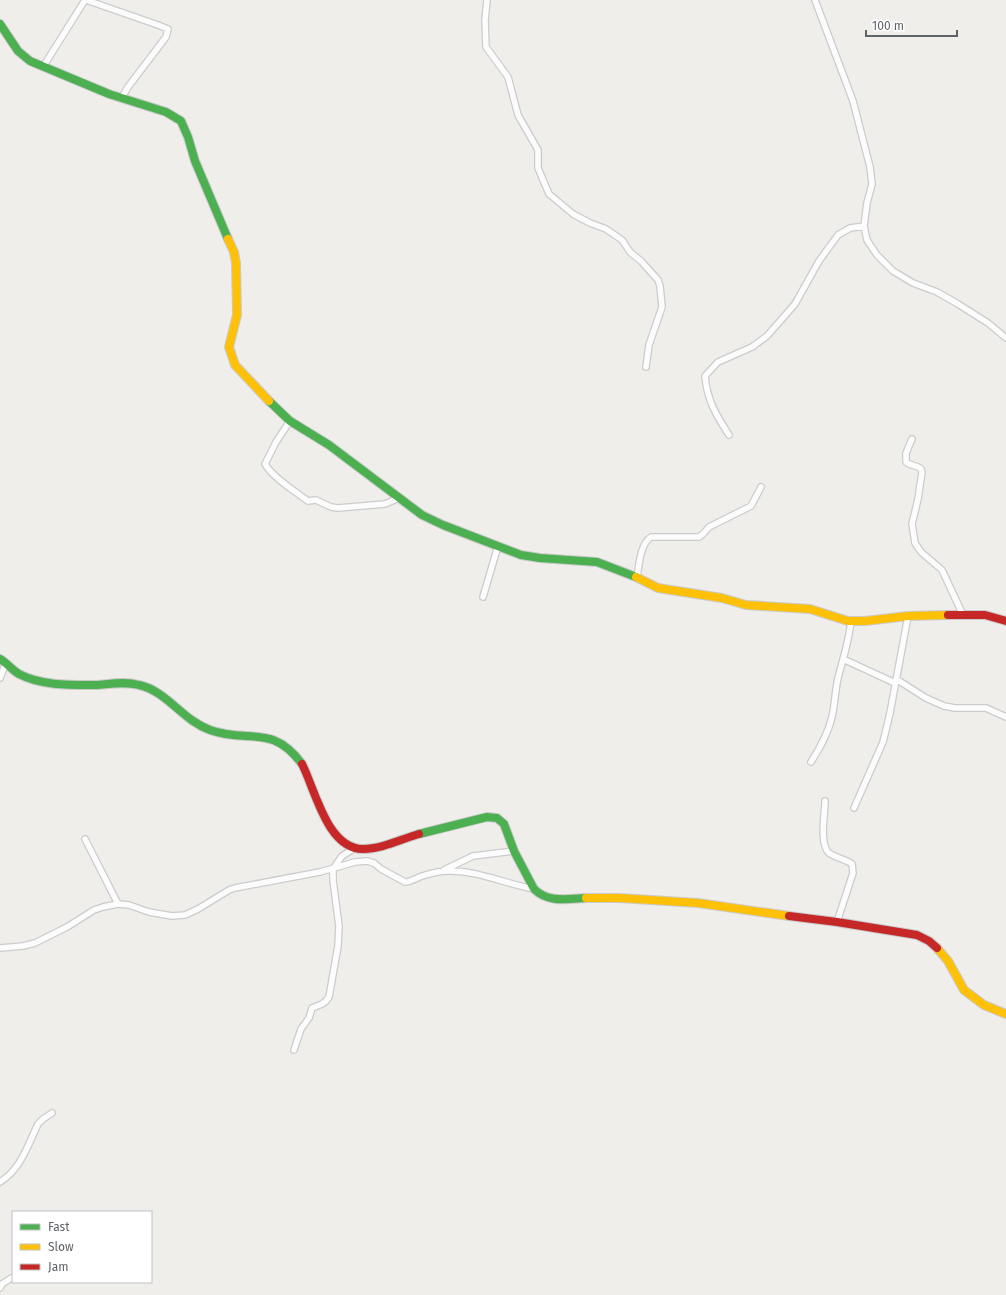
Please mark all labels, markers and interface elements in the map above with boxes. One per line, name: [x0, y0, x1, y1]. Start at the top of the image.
scale bar: [866, 12, 957, 38]
text: 100 m: [872, 19, 904, 33]
legend: [12, 1211, 152, 1283]
text: Fast: [48, 1220, 70, 1234]
text: Slow: [48, 1240, 74, 1254]
text: Jam: [48, 1260, 68, 1274]

